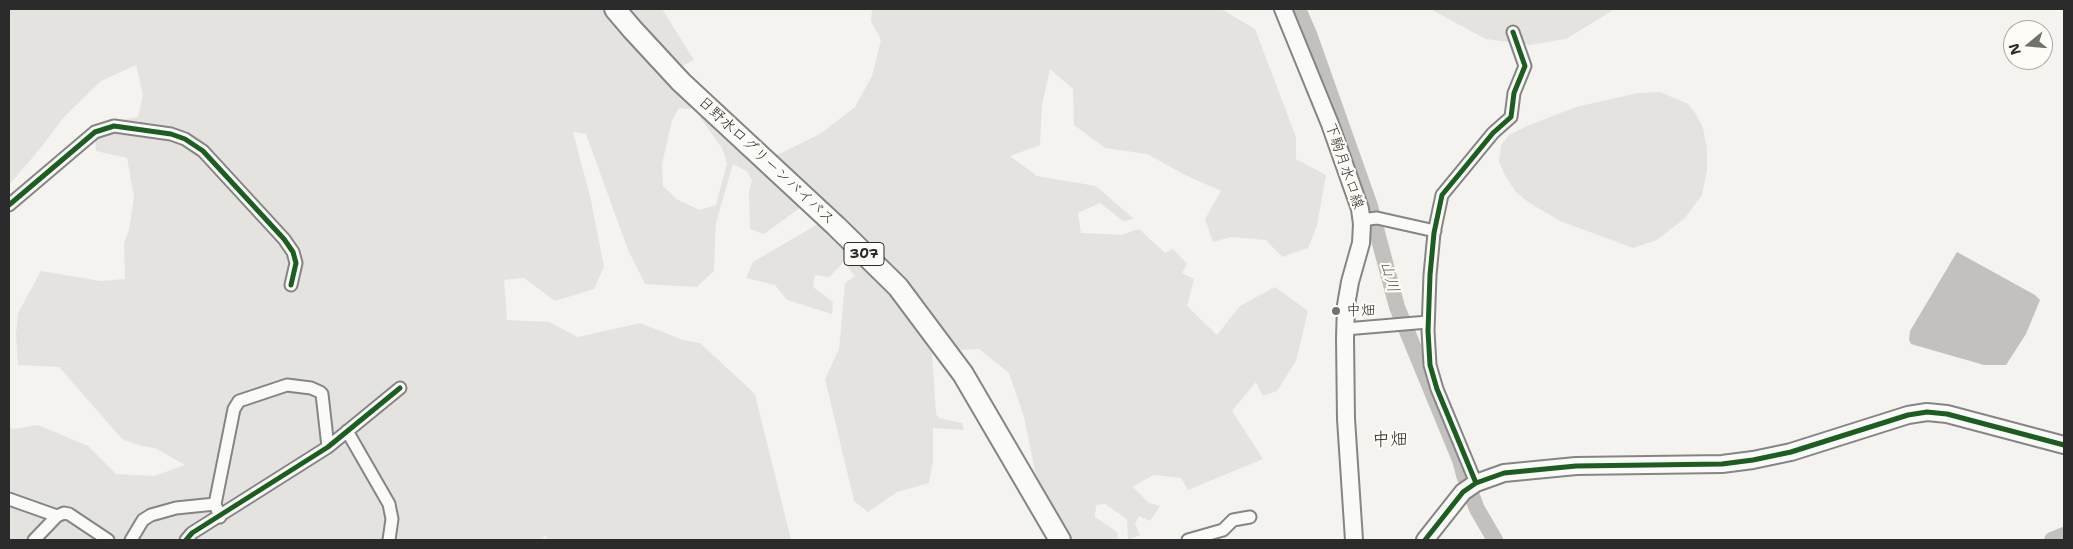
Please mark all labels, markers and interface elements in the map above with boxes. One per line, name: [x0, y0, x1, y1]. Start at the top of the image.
north arrow: [2003, 20, 2053, 70]
text: N: [2004, 41, 2025, 57]
street label: 日野水口グリーンバイパス: [694, 93, 838, 229]
street label: 下駒月水口線: [1321, 121, 1367, 211]
road number: 307: [844, 242, 884, 266]
water label: 山川: [1376, 259, 1402, 295]
place label: 中畑: [1346, 302, 1376, 320]
marker: 中畑: [1330, 305, 1342, 317]
district label: 中畑: [1372, 429, 1408, 451]

